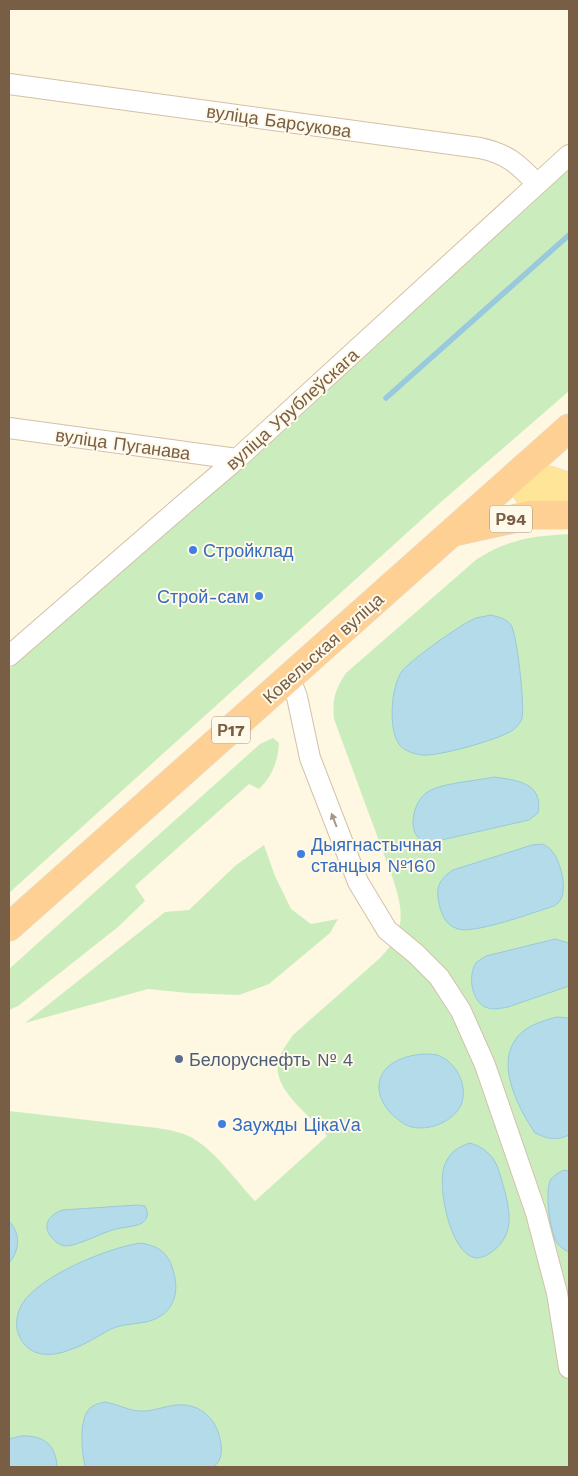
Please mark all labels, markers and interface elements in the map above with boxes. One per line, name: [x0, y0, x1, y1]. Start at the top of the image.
street label: вуліца Барсукова: [205, 100, 354, 142]
street label: вуліца Урублеўскага: [221, 343, 363, 474]
street label: вуліца Пуганава: [54, 424, 193, 464]
road number: Р94: [490, 506, 532, 532]
place label: Стройклад: [203, 540, 294, 561]
marker: Стройклад: [187, 544, 199, 556]
place label: Строй-сам: [157, 586, 249, 607]
street label: Ковельская вуліца: [258, 588, 388, 708]
marker: Строй-сам: [253, 590, 265, 602]
road number: Р17: [212, 716, 250, 744]
one-way arrow: [330, 812, 338, 827]
place label: Дыягнастычная станцыя №160: [311, 834, 442, 876]
marker: Дыягнастычная станцыя №160: [295, 848, 307, 860]
place label: Белоруснефть № 4: [189, 1049, 354, 1070]
marker: Белоруснефть № 4: [173, 1053, 185, 1065]
place label: Заужды ЦікаVа: [232, 1114, 362, 1135]
marker: Заужды ЦікаVа: [216, 1118, 228, 1130]

